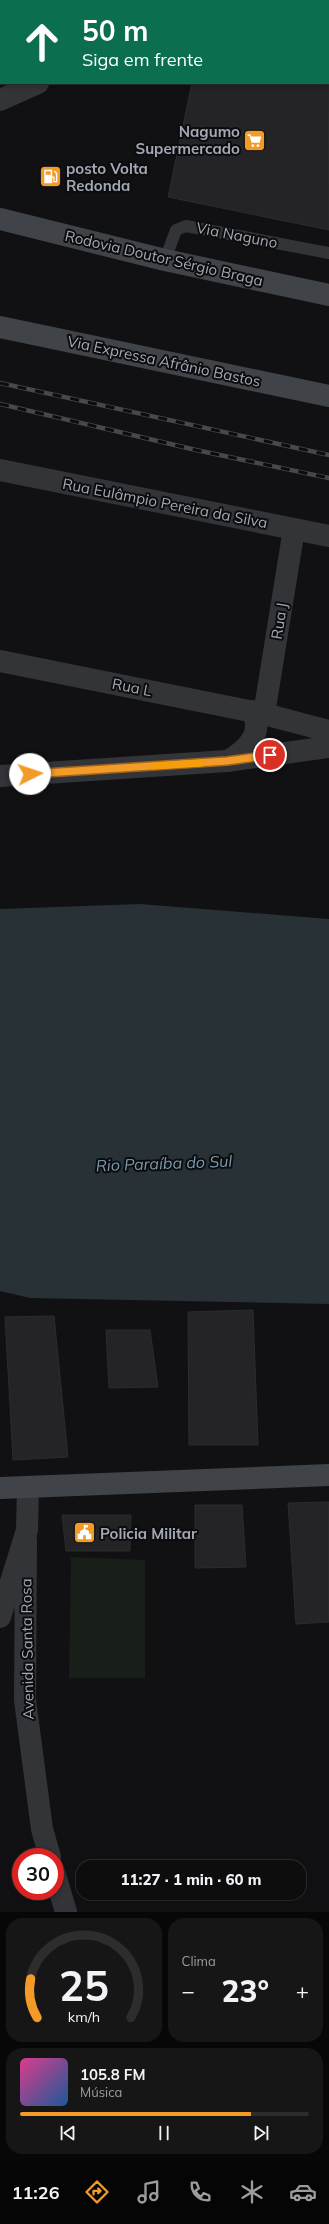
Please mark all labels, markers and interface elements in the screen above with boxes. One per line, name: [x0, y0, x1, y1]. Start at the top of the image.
text: 50 m: [82, 13, 148, 48]
icon: ahead: [16, 16, 68, 68]
text: Siga em frente: [82, 48, 203, 71]
place label: Nagumo Supermercado: [135, 122, 240, 158]
supermarket icon: Nagumo Supermercado: [242, 127, 268, 153]
place label: posto Volta Redonda: [66, 159, 148, 195]
fuel station icon: posto Volta Redonda: [37, 164, 63, 190]
street label: Via Naguno: [195, 218, 279, 252]
street label: Rodovia Doutor Sérgio Braga: [63, 226, 265, 290]
street label: Via Expressa Afrânio Bastos: [66, 331, 262, 391]
street label: Rua Eulâmpio Pereira da Silva: [61, 474, 269, 532]
street label: Rua J: [267, 601, 291, 641]
street label: Rua L: [110, 674, 154, 700]
pin: [253, 738, 287, 772]
icon: arrive: [259, 744, 281, 766]
position arrow: [9, 753, 51, 795]
water label: Rio Paraíba do Sul: [95, 1151, 233, 1175]
public building icon: Policia Militar: [72, 1520, 98, 1546]
place label: Policia Militar: [100, 1524, 197, 1543]
street label: Avenida Santa Rosa: [16, 1578, 38, 1720]
speed limit sign: 30: [12, 1848, 64, 1900]
text: 11:27 · 1 min · 60 m: [121, 1870, 261, 1889]
text: Clima: [182, 1953, 216, 1969]
text: 25: [59, 1959, 109, 2011]
text: 23°: [221, 1972, 269, 2010]
text: −: [182, 1977, 195, 2005]
text: +: [296, 1977, 309, 2005]
text: km/h: [68, 2008, 100, 2026]
text: 105.8 FM: [80, 2065, 145, 2084]
text: Música: [80, 2084, 122, 2100]
icon: previous: [57, 2122, 79, 2144]
icon: pause: [153, 2122, 175, 2144]
icon: next: [250, 2122, 272, 2144]
icon: directions: [83, 2178, 111, 2206]
icon: music: [135, 2178, 163, 2206]
icon: phone: [186, 2178, 214, 2206]
icon: climate: [238, 2178, 266, 2206]
icon: car: [289, 2178, 317, 2206]
text: 11:26: [12, 2181, 59, 2204]

